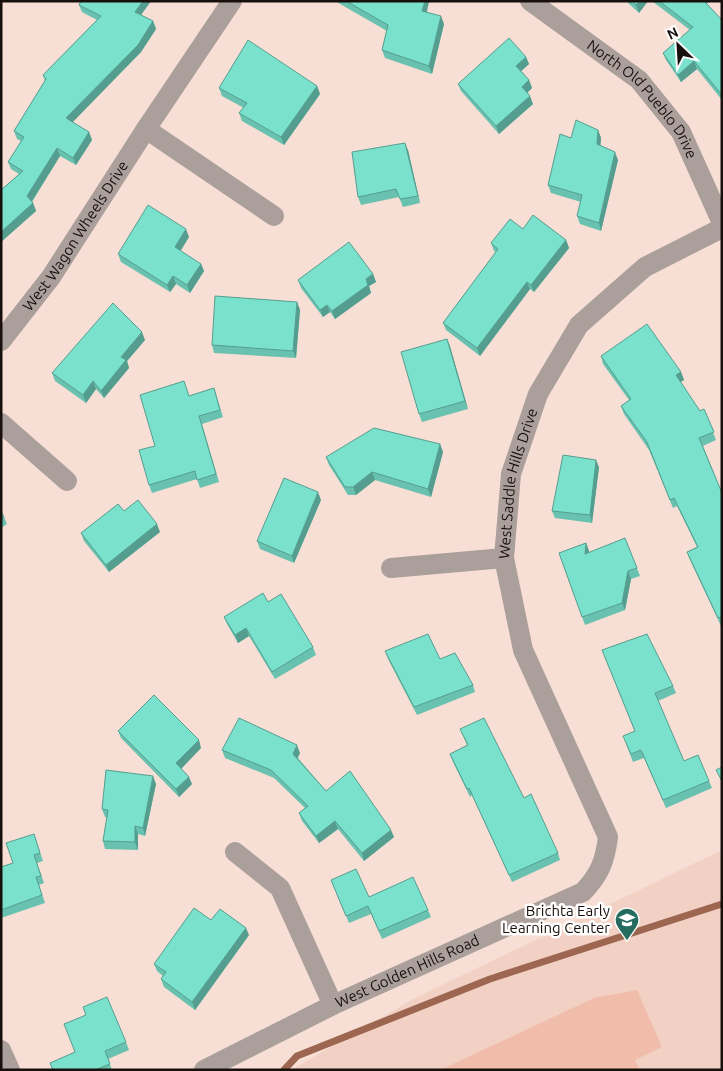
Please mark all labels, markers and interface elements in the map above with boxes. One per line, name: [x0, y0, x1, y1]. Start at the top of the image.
north arrow: [653, 20, 703, 70]
text: N: [664, 24, 681, 43]
street label: North Old Pueblo Drive: [584, 36, 701, 161]
street label: West Wagon Wheels Drive: [19, 157, 131, 314]
street label: West Saddle Hills Drive: [495, 406, 541, 560]
place label: Brichta Early Learning Center: [502, 902, 610, 936]
school or university icon: Brichta Early Learning Center: [614, 907, 640, 941]
street label: West Golden Hills Road: [332, 931, 482, 1011]

